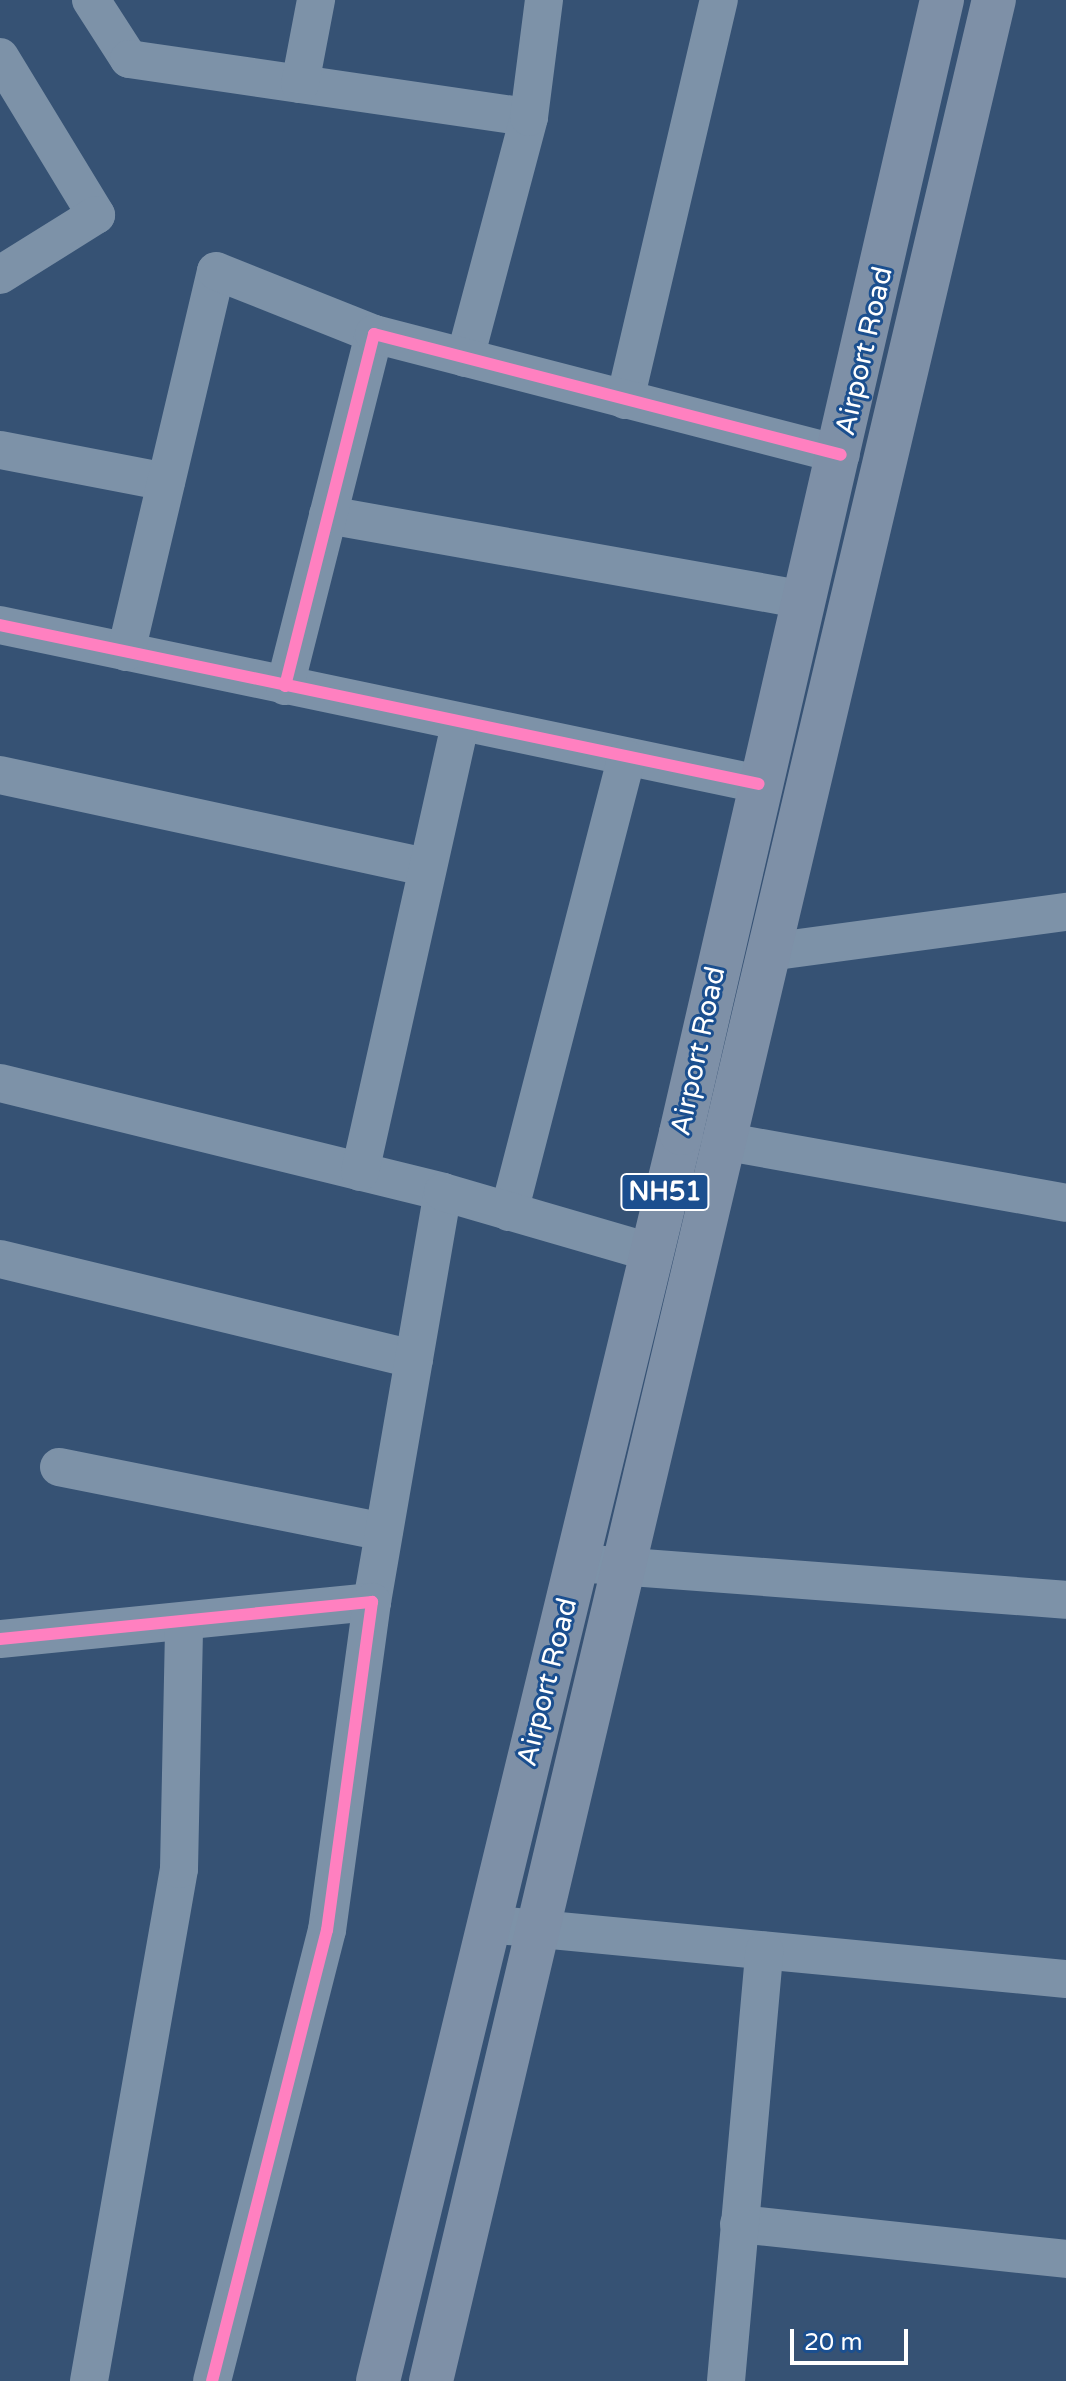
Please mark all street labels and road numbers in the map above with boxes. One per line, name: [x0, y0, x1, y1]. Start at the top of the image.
street label: Airport Road: [828, 263, 900, 439]
street label: Airport Road: [664, 963, 732, 1139]
road number: NH51: [619, 1170, 711, 1214]
street label: Airport Road: [510, 1594, 584, 1770]

